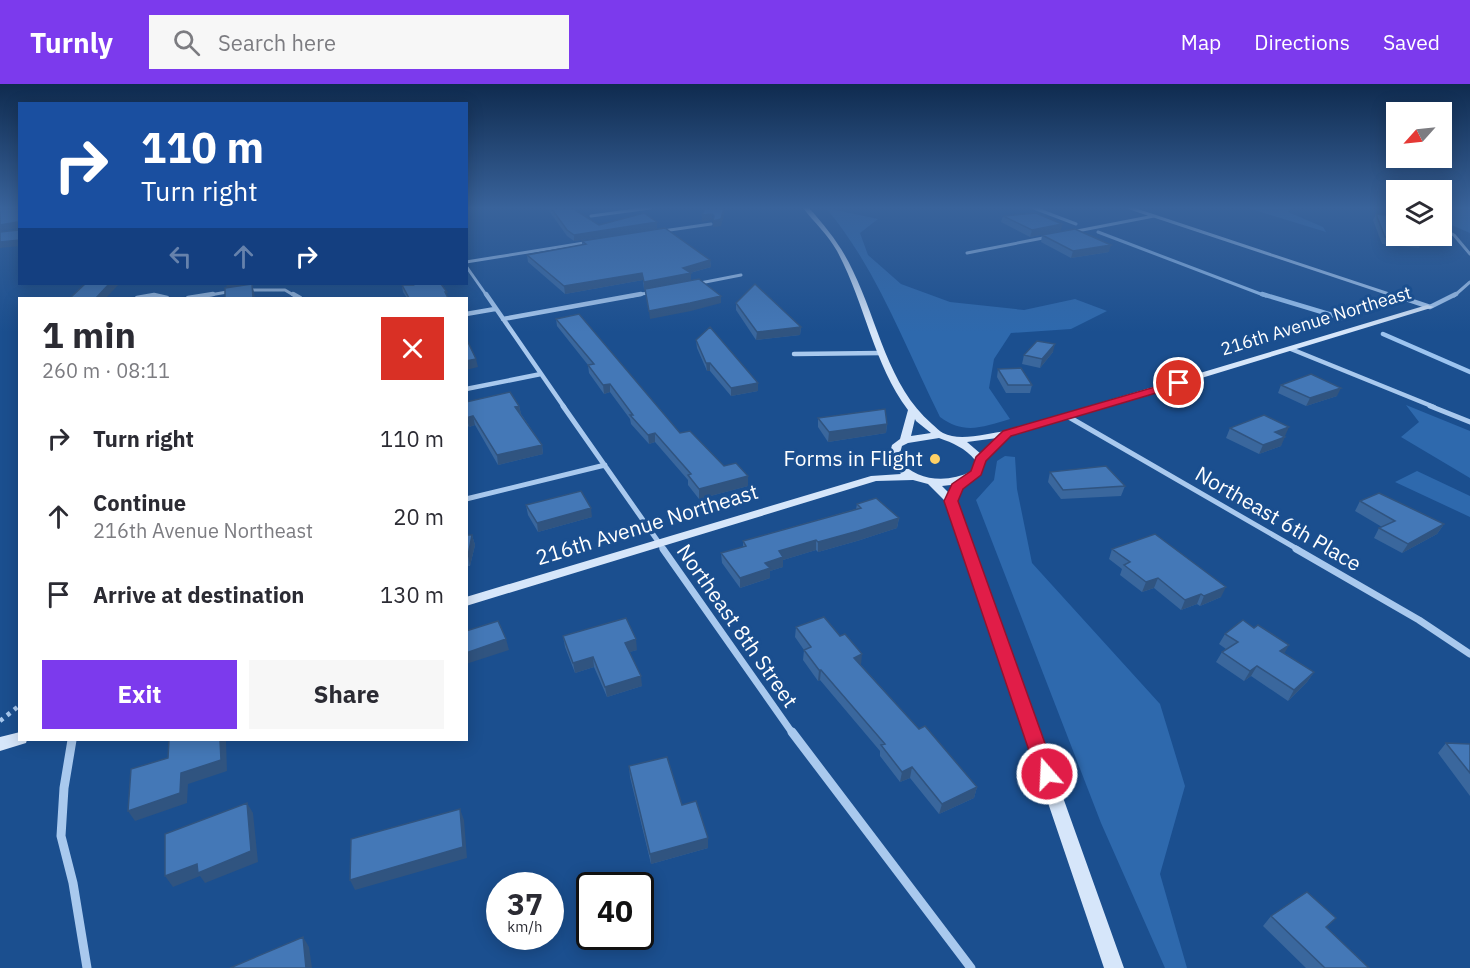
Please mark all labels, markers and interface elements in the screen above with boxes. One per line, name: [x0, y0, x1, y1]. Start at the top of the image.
search box: [149, 15, 569, 69]
text: Turnly: [30, 24, 113, 61]
icon: search: [170, 26, 203, 59]
text: Search here: [218, 28, 336, 57]
text: Map: [1181, 28, 1221, 56]
text: Directions: [1254, 28, 1350, 56]
text: Saved: [1383, 28, 1440, 56]
north arrow: [1386, 102, 1452, 168]
map controls: [1386, 102, 1452, 246]
text: 110 m: [141, 120, 264, 175]
icon: right: [42, 126, 120, 204]
text: Turn right: [141, 173, 258, 208]
button: layers: [1386, 180, 1452, 246]
icon: left: [164, 240, 197, 273]
icon: ahead: [227, 240, 260, 273]
icon: right: [290, 240, 323, 273]
street label: 216th Avenue Northeast: [1218, 281, 1414, 360]
text: 1 min: [42, 311, 136, 358]
button: close: [381, 317, 444, 380]
text: 260 m · 08:11: [42, 357, 170, 384]
pin: [1153, 357, 1204, 408]
icon: arrive: [1162, 366, 1195, 399]
icon: right: [42, 422, 75, 455]
text: Turn right: [93, 424, 194, 453]
text: 110 m: [380, 424, 444, 453]
place label: Forms in Flight: [784, 444, 923, 472]
marker: Forms in Flight: [928, 452, 942, 466]
street label: Northeast 6th Place: [1190, 459, 1367, 577]
street label: 216th Avenue Northeast: [532, 477, 761, 571]
text: Continue: [93, 488, 186, 517]
icon: ahead: [42, 500, 75, 533]
text: 20 m: [393, 502, 444, 531]
text: 216th Avenue Northeast: [93, 517, 313, 544]
street label: Northeast 8th Street: [671, 538, 805, 713]
icon: arrive: [42, 578, 75, 611]
text: Arrive at destination: [93, 580, 304, 609]
text: 130 m: [380, 580, 444, 609]
button: Exit: [42, 660, 237, 729]
button: Share: [249, 660, 444, 729]
position arrow: [1015, 742, 1079, 806]
speed limit sign: 40: [576, 872, 654, 950]
text: 37: [507, 884, 543, 923]
text: km/h: [507, 917, 543, 936]

